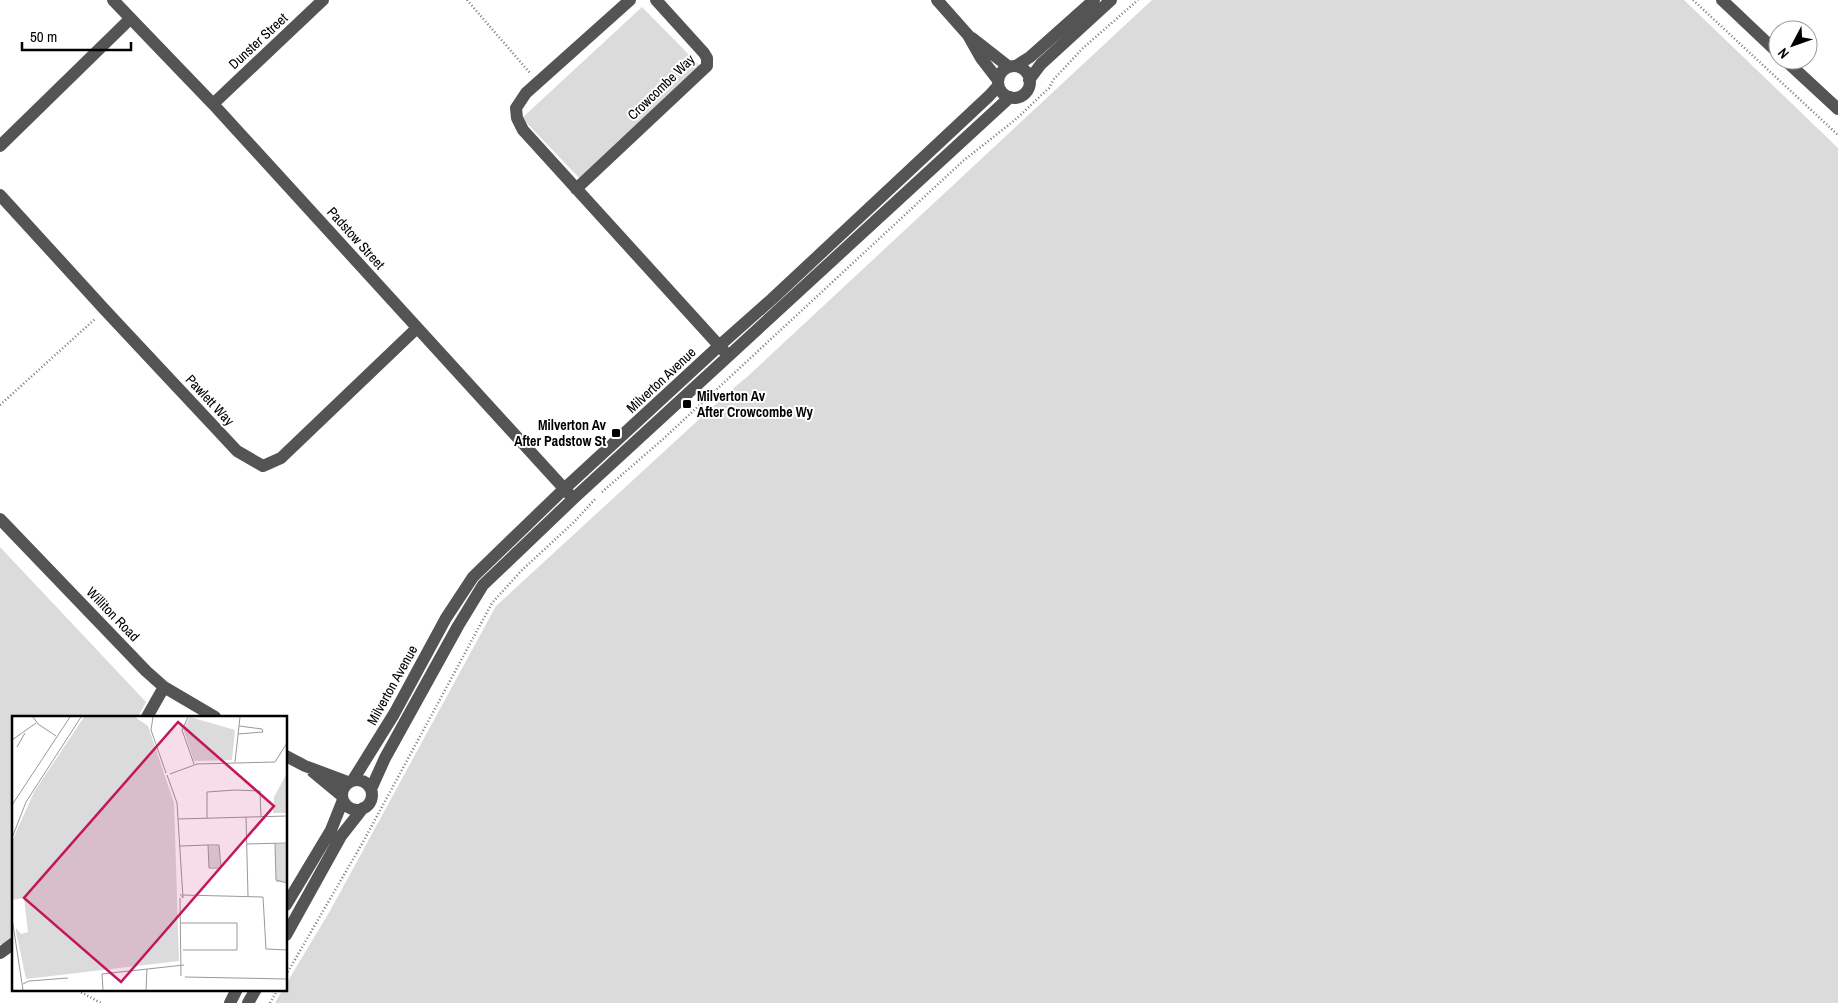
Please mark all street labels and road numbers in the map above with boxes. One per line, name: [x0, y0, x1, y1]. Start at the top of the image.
street label: Dunster Street: [225, 9, 291, 73]
street label: Crowcombe Way: [623, 50, 699, 124]
street label: Padstow Street: [323, 203, 389, 273]
street label: Milverton Avenue: [622, 343, 700, 417]
street label: Pawlett Way: [182, 371, 238, 429]
street label: Williton Road: [83, 583, 143, 645]
street label: Milverton Avenue: [363, 642, 421, 728]

